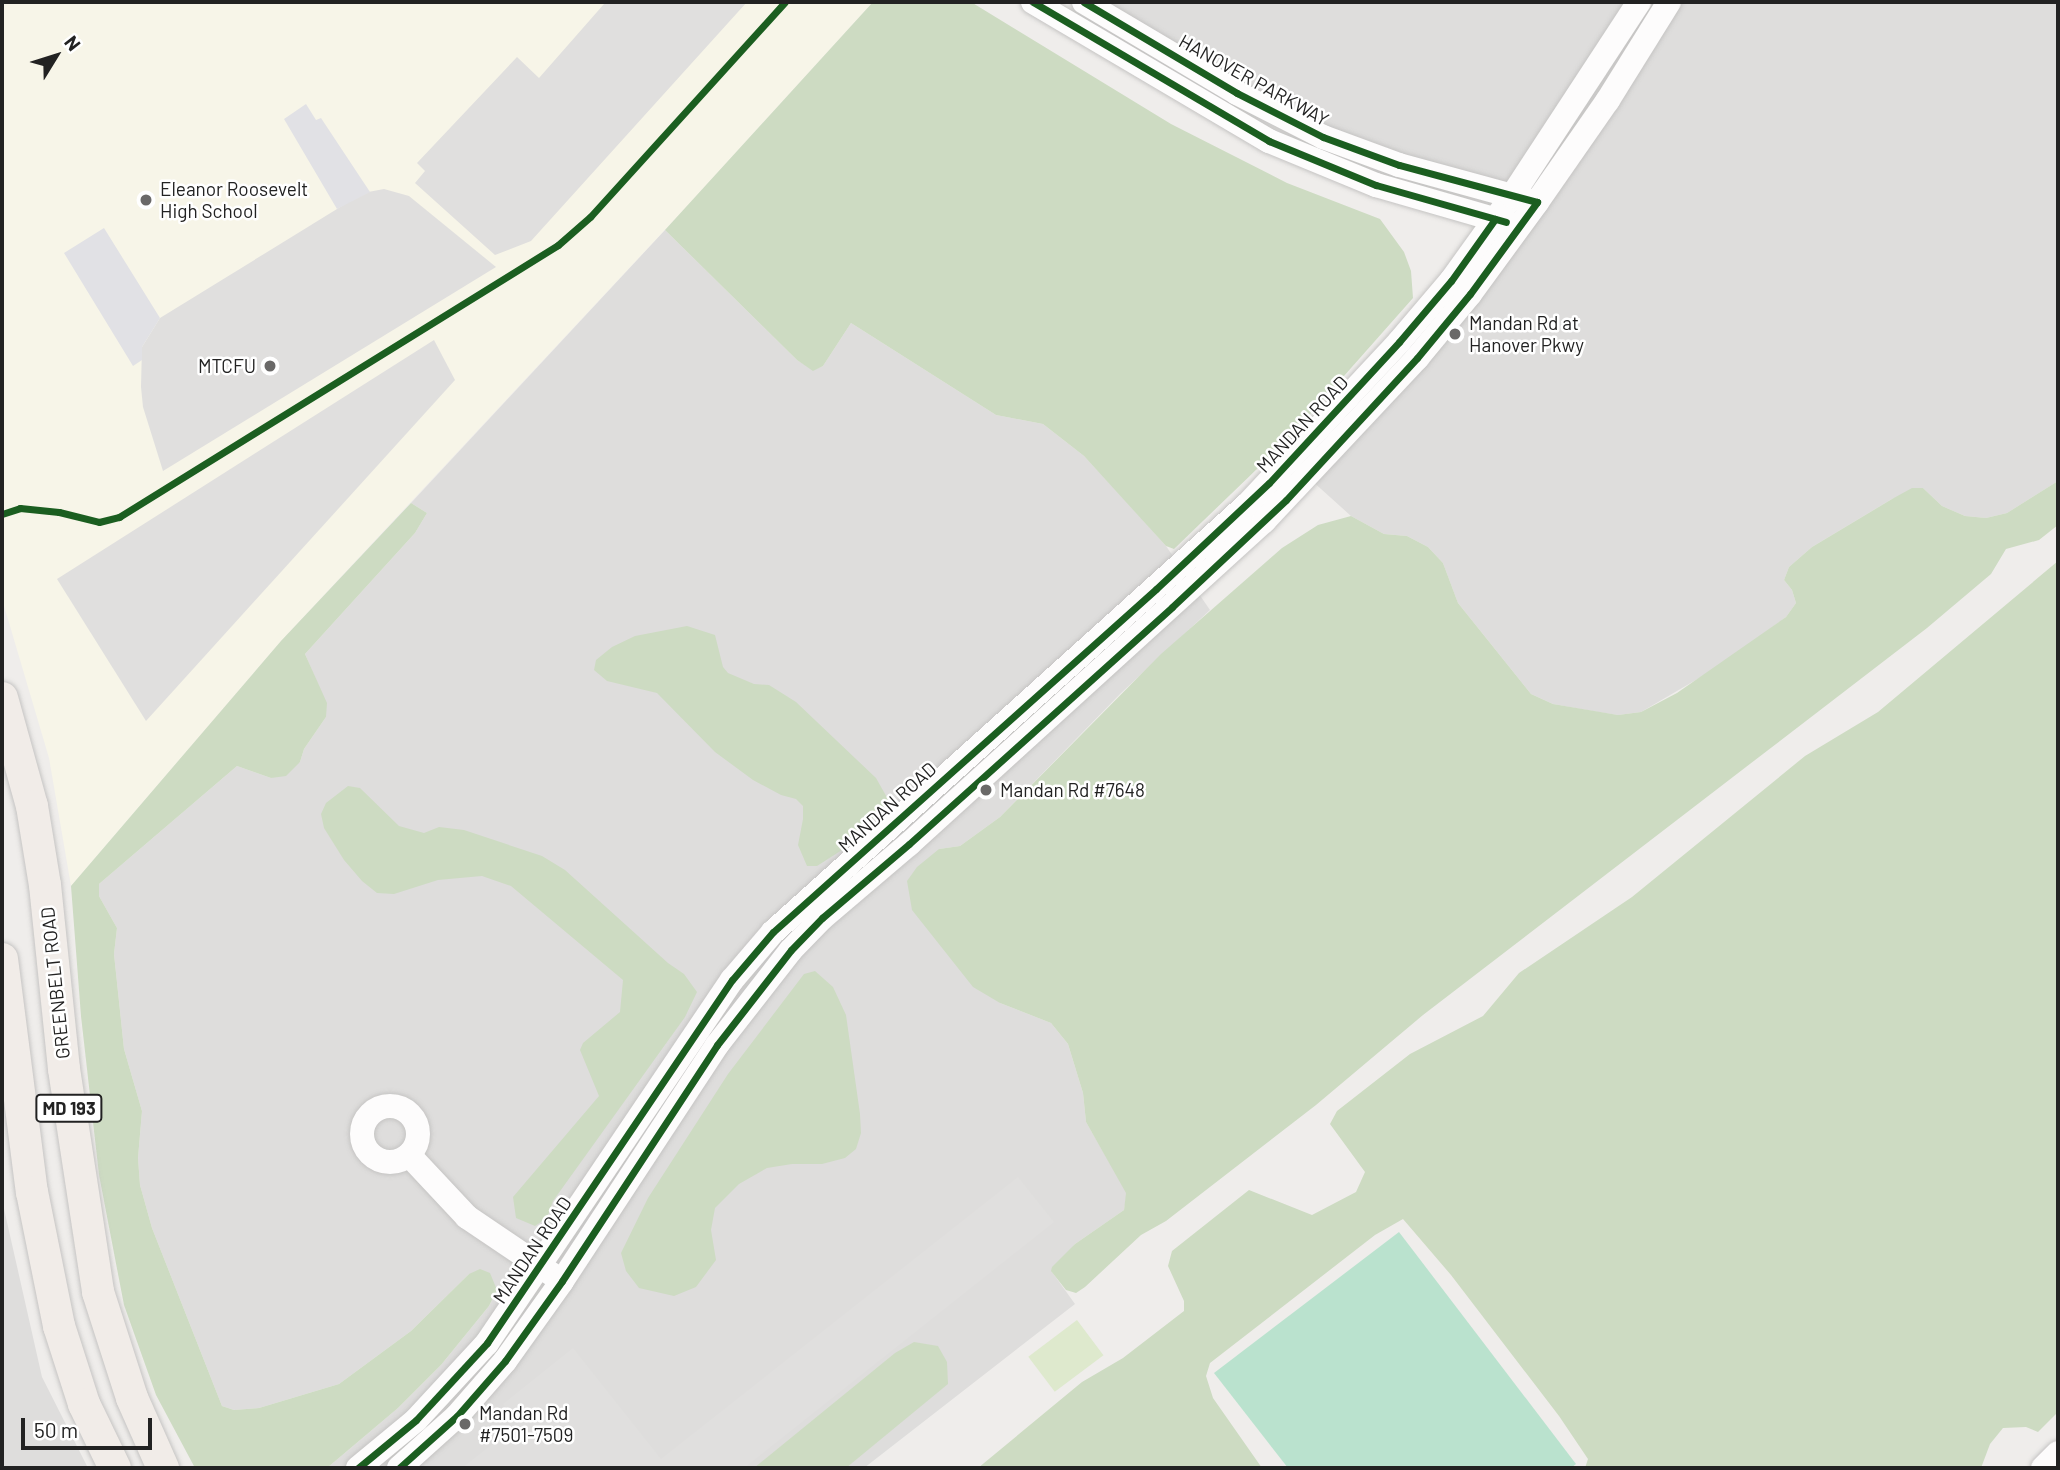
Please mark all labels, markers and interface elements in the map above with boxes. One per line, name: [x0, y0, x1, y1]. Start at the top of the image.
north arrow: [21, 21, 91, 91]
street label: HANOVER PARKWAY: [1175, 29, 1333, 131]
text: N: [60, 31, 86, 55]
place label: Eleanor Roosevelt High School: [160, 178, 308, 222]
marker: Eleanor Roosevelt High School: [138, 192, 154, 208]
place label: Mandan Rd at Hanover Pkwy: [1469, 312, 1584, 356]
marker: Mandan Rd at Hanover Pkwy: [1447, 326, 1463, 342]
place label: MTCFU: [198, 355, 256, 377]
marker: MTCFU: [262, 358, 278, 374]
street label: MANDAN ROAD: [1251, 371, 1353, 477]
street label: MANDAN ROAD: [833, 757, 941, 857]
place label: Mandan Rd #7648: [1000, 779, 1145, 801]
marker: Mandan Rd #7648: [978, 782, 994, 798]
street label: GREENBELT ROAD: [36, 906, 74, 1060]
road number: MD 193: [34, 1093, 104, 1122]
street label: MANDAN ROAD: [488, 1192, 576, 1308]
place label: Mandan Rd #7501-7509: [479, 1402, 573, 1446]
scale bar: [24, 1404, 156, 1448]
marker: Mandan Rd #7501-7509: [457, 1416, 473, 1432]
text: 50 m: [34, 1417, 78, 1442]

